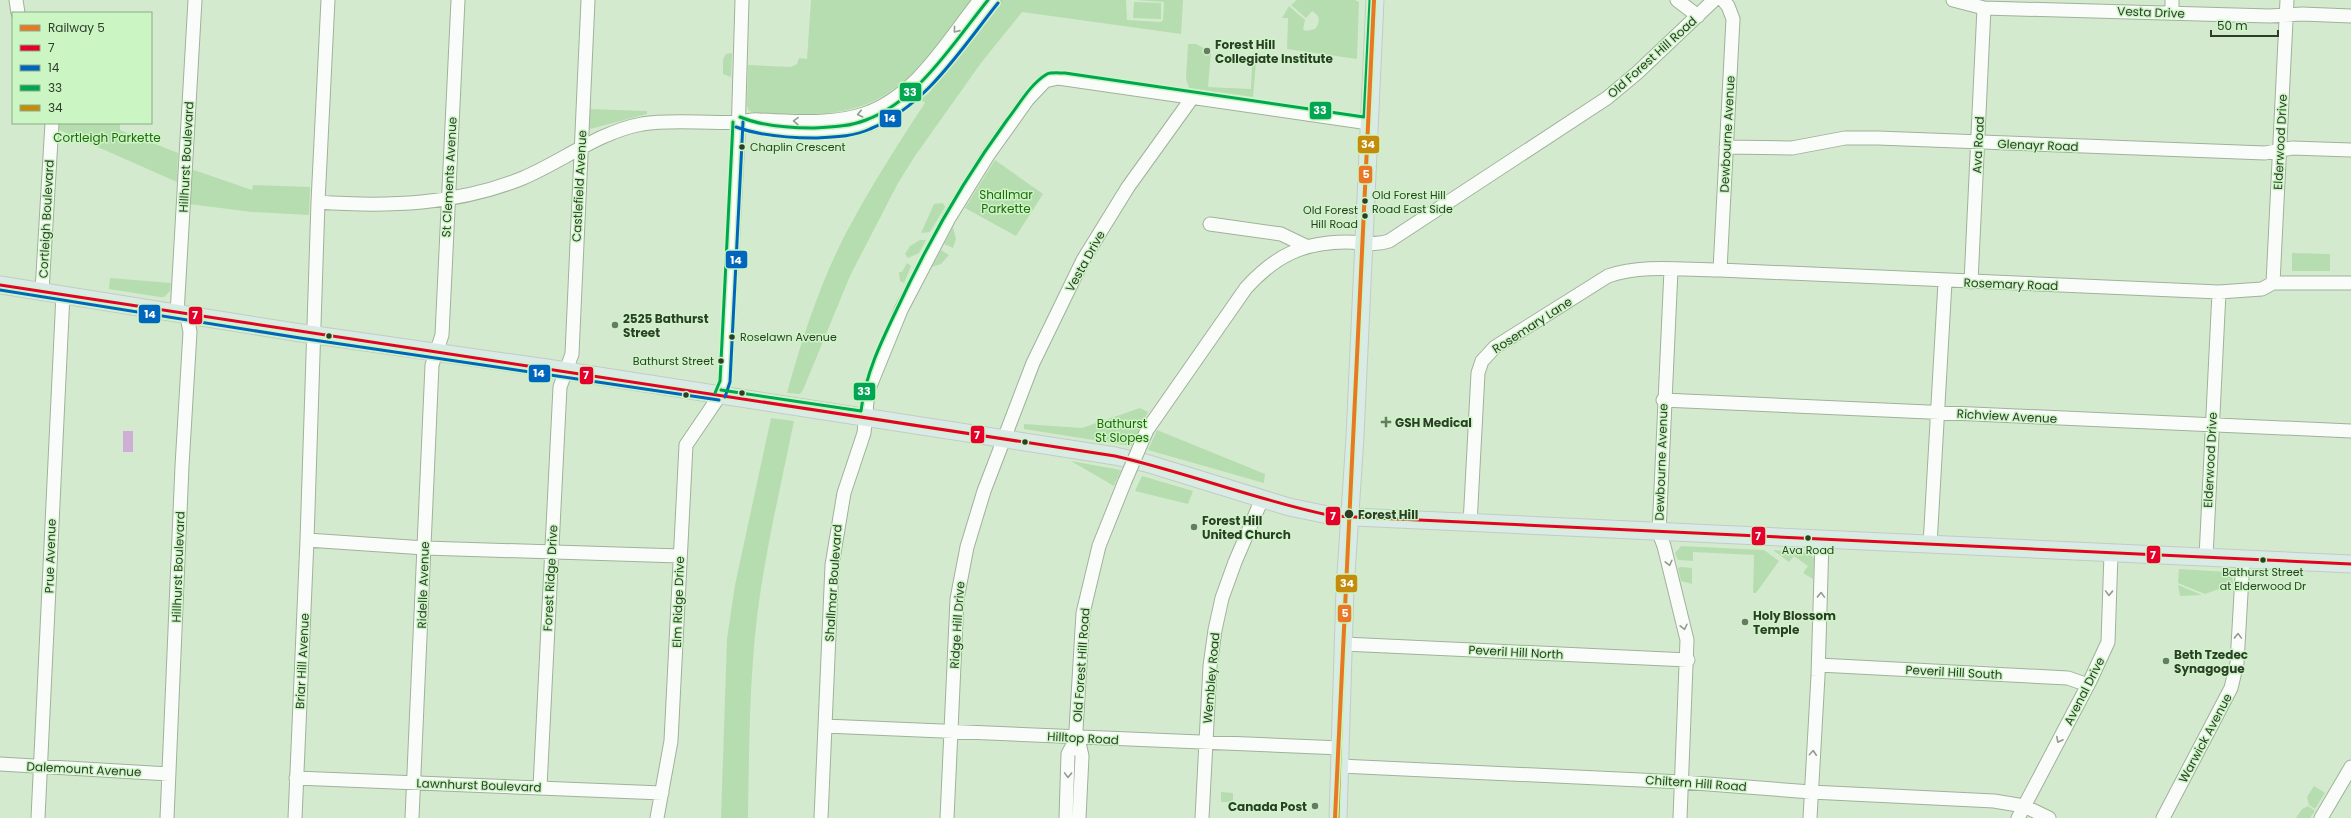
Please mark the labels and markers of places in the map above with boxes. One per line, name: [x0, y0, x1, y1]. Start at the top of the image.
place label: Forest Hill Collegiate Institute: [1215, 36, 1333, 67]
marker: Forest Hill Collegiate Institute: [1202, 46, 1212, 56]
place label: Chaplin Crescent: [750, 139, 846, 155]
marker: Chaplin Crescent: [737, 142, 747, 152]
place label: Old Forest Hill Road East Side: [1372, 187, 1453, 217]
marker: Old Forest Hill Road East Side: [1360, 196, 1370, 206]
place label: Old Forest Hill Road: [1303, 202, 1358, 232]
marker: Old Forest Hill Road: [1360, 211, 1370, 221]
place label: 2525 Bathurst Street: [623, 310, 709, 341]
marker: 2525 Bathurst Street: [610, 320, 620, 330]
place label: Roselawn Avenue: [740, 329, 837, 345]
unlabelled marker: [324, 331, 334, 341]
marker: Roselawn Avenue: [727, 332, 737, 342]
place label: Bathurst Street: [633, 353, 714, 369]
marker: Bathurst Street: [716, 356, 726, 366]
unlabelled marker: [737, 388, 747, 398]
unlabelled marker: [681, 390, 691, 400]
place label: GSH Medical: [1395, 414, 1472, 431]
marker: GSH Medical: [1380, 416, 1392, 428]
unlabelled marker: [1020, 437, 1030, 447]
place label: Forest Hill: [1358, 506, 1418, 523]
marker: Forest Hill: [1343, 508, 1355, 520]
place label: Forest Hill United Church: [1202, 512, 1291, 543]
marker: Forest Hill United Church: [1189, 522, 1199, 532]
marker: Ava Road: [1803, 533, 1813, 543]
place label: Ava Road: [1782, 542, 1834, 558]
marker: Bathurst Street at Elderwood Dr: [2258, 555, 2268, 565]
place label: Bathurst Street at Elderwood Dr: [2220, 564, 2306, 594]
place label: Holy Blossom Temple: [1753, 607, 1836, 638]
marker: Holy Blossom Temple: [1740, 617, 1750, 627]
place label: Beth Tzedec Synagogue: [2174, 646, 2248, 677]
marker: Beth Tzedec Synagogue: [2161, 656, 2171, 666]
place label: Canada Post: [1228, 798, 1307, 815]
marker: Canada Post: [1310, 801, 1320, 811]

